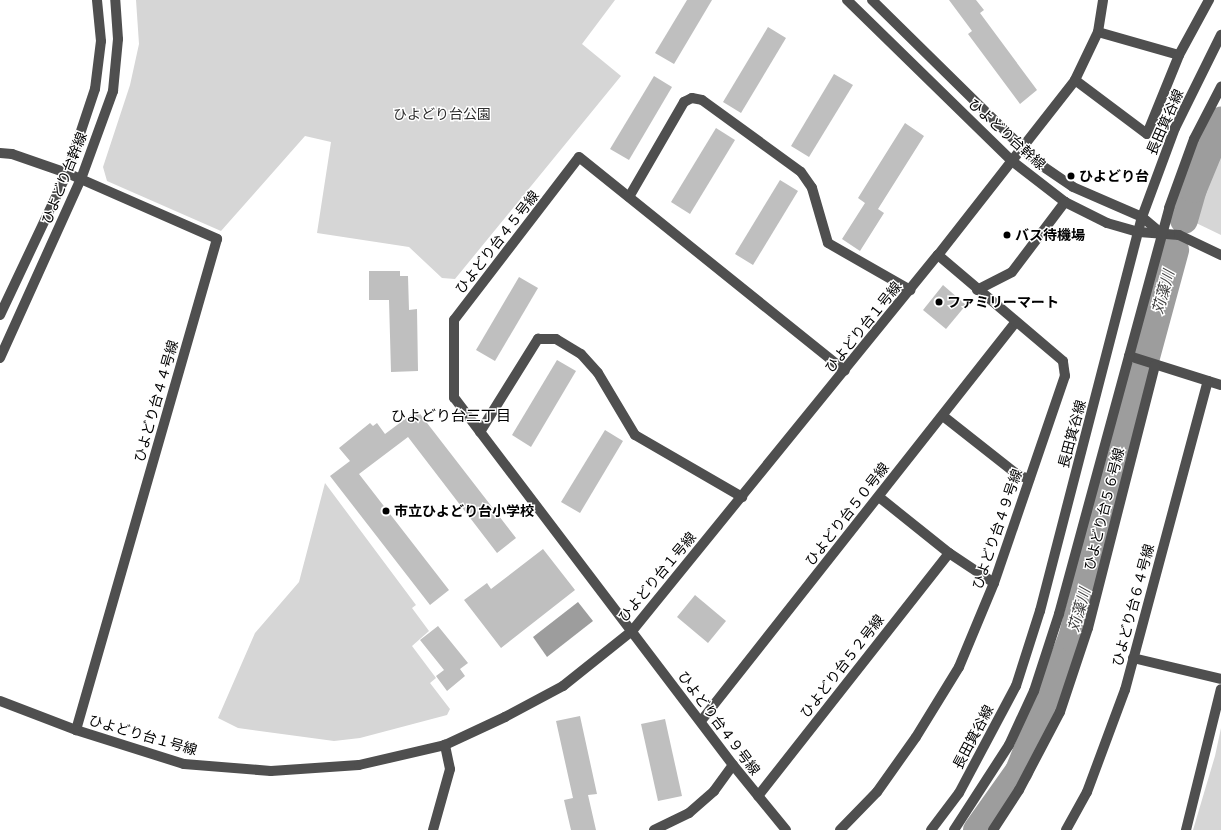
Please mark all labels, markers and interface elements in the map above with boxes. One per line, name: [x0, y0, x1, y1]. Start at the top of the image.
street label: 長田箕谷線: [1143, 87, 1187, 157]
street label: ひよどり台幹線: [965, 95, 1049, 173]
park label: ひよどり台公園: [393, 106, 491, 122]
street label: ひよどり台幹線: [38, 129, 90, 227]
place label: ひよどり台: [1079, 168, 1149, 184]
marker: ひよどり台: [1066, 171, 1076, 181]
street label: ひよどり台４５号線: [452, 187, 542, 297]
place label: バス待機場: [1015, 227, 1085, 243]
marker: バス待機場: [1002, 230, 1012, 240]
water label: 苅藻川: [1148, 268, 1178, 316]
street label: ひよどり台１号線: [821, 278, 905, 376]
place label: ファミリーマート: [947, 294, 1059, 310]
marker: ファミリーマート: [934, 297, 944, 307]
street label: ひよどり台４４号線: [131, 338, 181, 464]
street label: 長田箕谷線: [1055, 398, 1089, 470]
district label: ひよどり台三丁目: [391, 407, 511, 425]
street label: ひよどり台５６号線: [1081, 446, 1127, 572]
street label: ひよどり台５０号線: [802, 459, 892, 569]
street label: ひよどり台４９号線: [969, 467, 1025, 591]
place label: 市立ひよどり台小学校: [394, 503, 534, 519]
marker: 市立ひよどり台小学校: [381, 506, 391, 516]
street label: ひよどり台１号線: [615, 529, 699, 625]
street label: ひよどり台６４号線: [1109, 542, 1157, 668]
water label: 苅藻川: [1064, 586, 1094, 634]
street label: ひよどり台５２号線: [797, 611, 887, 721]
street label: ひよどり台４９号線: [674, 668, 764, 778]
street label: 長田箕谷線: [949, 702, 997, 772]
street label: ひよどり台１号線: [87, 711, 199, 759]

